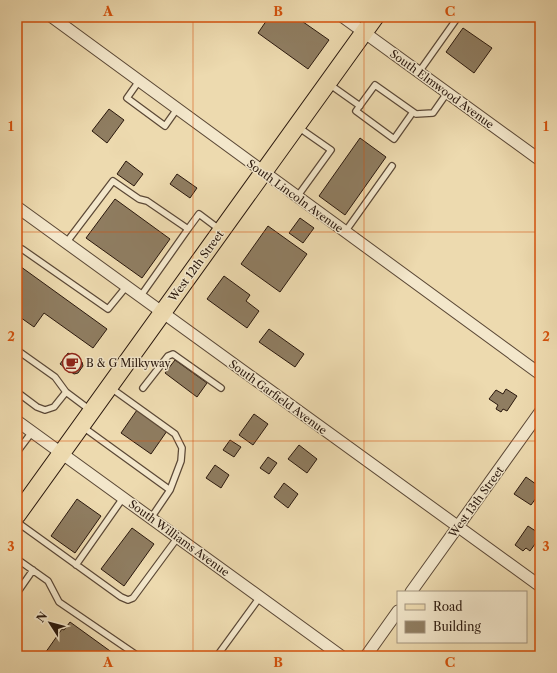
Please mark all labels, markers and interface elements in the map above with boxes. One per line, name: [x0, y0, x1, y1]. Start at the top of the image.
text: A: [102, 3, 114, 19]
text: B: [273, 3, 283, 19]
text: C: [445, 3, 455, 19]
street label: South Elmwood Avenue: [387, 47, 497, 131]
text: 1: [8, 118, 14, 134]
text: 1: [543, 118, 549, 134]
street label: South Lincoln Avenue: [244, 156, 346, 236]
street label: West 12th Street: [165, 228, 227, 305]
text: 2: [7, 328, 15, 344]
text: 2: [542, 328, 550, 344]
cafe icon: B & G Milkyway: [61, 352, 83, 374]
place label: B & G Milkyway: [86, 356, 172, 370]
street label: South Garfield Avenue: [226, 357, 330, 437]
street label: West 13th Street: [445, 464, 507, 541]
street label: South Williams Avenue: [126, 497, 232, 579]
text: 3: [7, 538, 15, 554]
text: 3: [542, 538, 550, 554]
legend: [397, 591, 527, 643]
text: Road: [433, 599, 463, 614]
north arrow: [30, 603, 70, 643]
text: N: [33, 609, 51, 625]
text: Building: [433, 619, 481, 634]
text: A: [102, 654, 114, 670]
text: B: [273, 654, 283, 670]
text: C: [445, 654, 455, 670]

